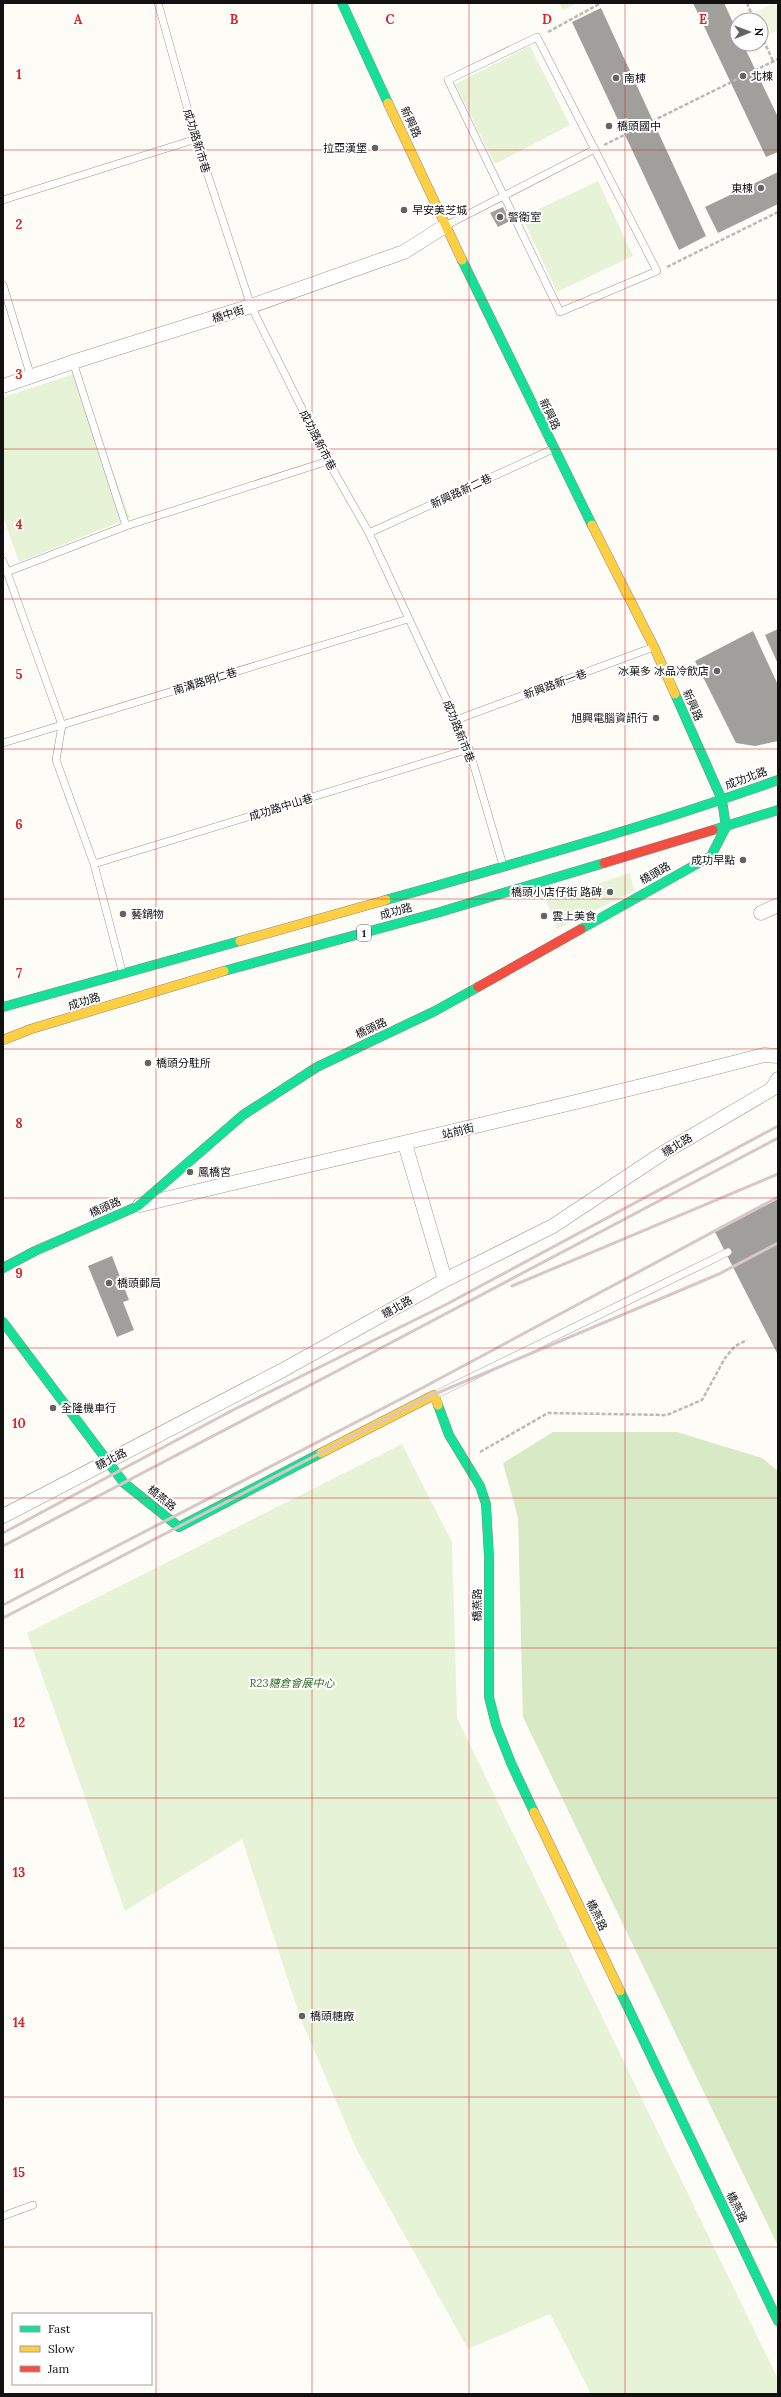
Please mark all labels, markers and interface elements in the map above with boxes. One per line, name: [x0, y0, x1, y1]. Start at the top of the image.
text: A: [74, 11, 83, 28]
text: B: [230, 11, 239, 28]
text: C: [386, 11, 395, 28]
text: D: [542, 11, 552, 28]
text: E: [699, 11, 707, 28]
north arrow: [729, 12, 769, 52]
text: N: [752, 27, 766, 37]
text: 1: [16, 66, 22, 83]
place label: 北棟: [751, 69, 773, 83]
place label: 南棟: [624, 71, 646, 85]
marker: 北棟: [738, 71, 748, 81]
marker: 南棟: [611, 73, 621, 83]
street label: 新興路: [398, 104, 424, 140]
street label: 成功路新市巷: [181, 107, 213, 175]
place label: 橋頭國中: [617, 119, 661, 133]
marker: 橋頭國中: [604, 121, 614, 131]
place label: 拉亞漢堡: [323, 141, 367, 155]
marker: 拉亞漢堡: [370, 143, 380, 153]
place label: 東棟: [731, 181, 753, 195]
marker: 東棟: [756, 183, 766, 193]
place label: 早安美芝城: [412, 203, 467, 217]
marker: 早安美芝城: [399, 205, 409, 215]
place label: 警衛室: [508, 210, 541, 224]
marker: 警衛室: [495, 212, 505, 222]
text: 2: [16, 216, 23, 233]
street label: 橋中街: [210, 302, 246, 326]
text: 3: [15, 366, 23, 383]
street label: 新興路: [536, 396, 564, 432]
street label: 成功路新市巷: [297, 407, 339, 473]
street label: 新興路新二巷: [428, 471, 494, 511]
text: 4: [15, 516, 23, 533]
place label: 冰菓多 冰品冷飲店: [618, 664, 709, 678]
street label: 南溝路明仁巷: [171, 665, 239, 697]
text: 5: [15, 666, 23, 683]
street label: 新興路新一巷: [522, 666, 588, 702]
marker: 冰菓多 冰品冷飲店: [712, 666, 722, 676]
street label: 新興路: [680, 687, 706, 723]
street label: 成功路新市巷: [440, 698, 478, 764]
place label: 旭興電腦資訊行: [571, 711, 648, 725]
marker: 旭興電腦資訊行: [651, 713, 661, 723]
street label: 成功北路: [723, 764, 769, 792]
street label: 成功路中山巷: [247, 791, 315, 823]
text: 6: [15, 816, 23, 833]
place label: 成功早點: [691, 853, 735, 867]
marker: 成功早點: [738, 855, 748, 865]
street label: 橋頭路: [637, 859, 673, 887]
place label: 橋頭小店仔街 路碑: [511, 885, 602, 899]
marker: 橋頭小店仔街 路碑: [605, 887, 615, 897]
street label: 成功路: [378, 900, 414, 922]
place label: 藝鍋物: [131, 907, 164, 921]
marker: 藝鍋物: [118, 909, 128, 919]
place label: 雲上美食: [552, 909, 596, 923]
marker: 雲上美食: [539, 911, 549, 921]
road number: 1: [357, 925, 371, 941]
text: 7: [16, 965, 22, 982]
street label: 成功路: [66, 989, 102, 1013]
street label: 橋頭路: [353, 1015, 389, 1041]
place label: 橋頭分駐所: [156, 1056, 211, 1070]
marker: 橋頭分駐所: [143, 1058, 153, 1068]
text: 8: [15, 1115, 23, 1132]
street label: 站前街: [440, 1120, 476, 1142]
street label: 糖北路: [659, 1131, 695, 1159]
place label: 鳳橋宮: [198, 1165, 231, 1179]
marker: 鳳橋宮: [185, 1167, 195, 1177]
street label: 橋頭路: [87, 1194, 123, 1220]
text: 9: [15, 1265, 23, 1282]
place label: 橋頭郵局: [117, 1276, 161, 1290]
marker: 橋頭郵局: [104, 1278, 114, 1288]
street label: 糖北路: [379, 1293, 415, 1321]
place label: 全隆機車行: [61, 1401, 116, 1415]
marker: 全隆機車行: [48, 1403, 58, 1413]
text: 10: [12, 1415, 26, 1432]
street label: 糖北路: [93, 1445, 129, 1473]
street label: 橋燕路: [145, 1482, 179, 1514]
text: 11: [14, 1565, 24, 1582]
street label: 橋燕路: [470, 1589, 484, 1622]
park label: R23糖倉會展中心: [250, 1676, 335, 1690]
text: 12: [13, 1714, 25, 1731]
text: 13: [13, 1864, 25, 1881]
street label: 橋燕路: [583, 1897, 611, 1933]
place label: 橋頭糖廠: [310, 2009, 354, 2023]
marker: 橋頭糖廠: [297, 2011, 307, 2021]
text: 14: [13, 2014, 25, 2031]
text: 15: [13, 2164, 25, 2181]
street label: 橋燕路: [723, 2189, 751, 2225]
legend: [12, 2313, 152, 2385]
text: Fast: [48, 2321, 71, 2336]
text: Slow: [48, 2341, 75, 2356]
text: Jam: [47, 2361, 69, 2376]

